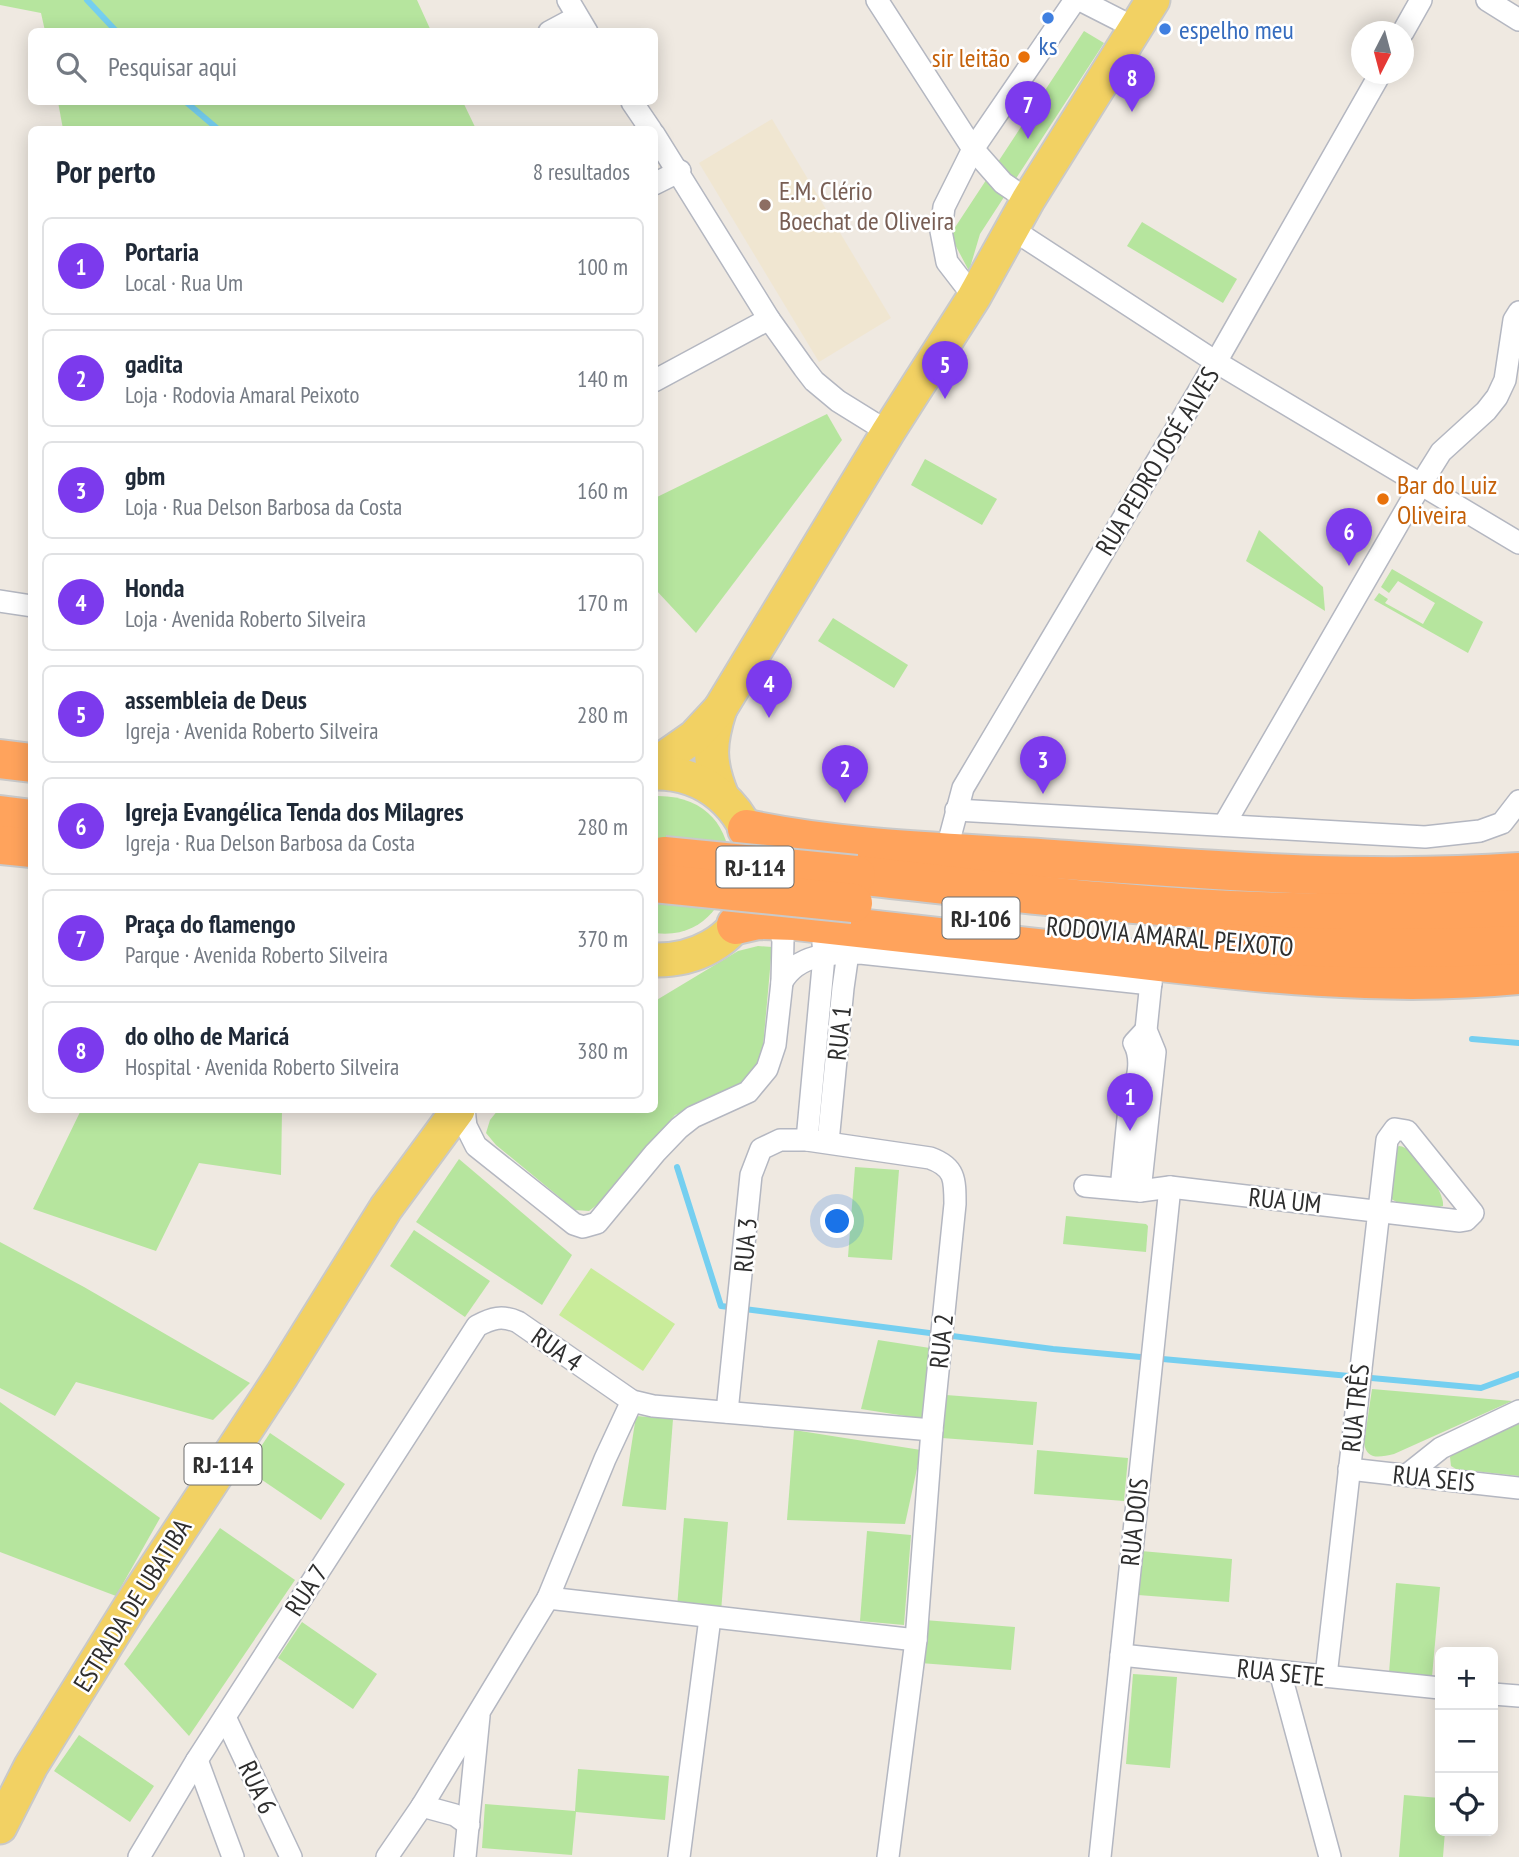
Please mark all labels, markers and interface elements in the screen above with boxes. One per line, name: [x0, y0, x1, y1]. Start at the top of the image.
marker: ks: [1040, 10, 1056, 26]
place label: espelho meu: [1179, 13, 1294, 46]
marker: espelho meu: [1157, 21, 1173, 37]
north arrow: [1351, 21, 1414, 84]
search box: [28, 28, 658, 105]
place label: ks: [1039, 29, 1057, 62]
place label: sir leitão: [932, 41, 1010, 74]
icon: search: [52, 48, 90, 86]
marker: sir leitão: [1016, 49, 1032, 65]
text: Pesquisar aqui: [108, 50, 237, 83]
pin: 8: [1109, 54, 1155, 112]
pin: 7: [1005, 81, 1051, 139]
text: Por perto: [56, 152, 156, 191]
text: 8 resultados: [533, 157, 630, 186]
place label: E.M. Clério Boechat de Oliveira: [779, 174, 954, 237]
marker: E.M. Clério Boechat de Oliveira: [757, 197, 773, 213]
text: Portaria: [125, 235, 199, 268]
text: 1: [76, 252, 87, 281]
text: 100 m: [577, 252, 628, 281]
text: Local · Rua Um: [125, 268, 243, 297]
pin: 5: [922, 341, 968, 399]
text: gadita: [125, 347, 183, 380]
street label: RUA PEDRO JOSÉ ALVES: [1088, 361, 1226, 561]
text: 2: [76, 364, 87, 393]
text: 140 m: [577, 364, 628, 393]
text: Loja · Rodovia Amaral Peixoto: [125, 380, 359, 409]
text: gbm: [125, 459, 165, 492]
place label: Bar do Luiz Oliveira: [1397, 468, 1497, 531]
text: 3: [76, 476, 87, 505]
text: 160 m: [577, 476, 628, 505]
marker: Bar do Luiz Oliveira: [1375, 491, 1391, 507]
text: Loja · Rua Delson Barbosa da Costa: [125, 492, 402, 521]
pin: 6: [1326, 508, 1372, 566]
text: Honda: [125, 571, 184, 604]
text: 4: [76, 588, 87, 617]
text: 170 m: [577, 588, 628, 617]
text: Loja · Avenida Roberto Silveira: [125, 604, 366, 633]
pin: 4: [746, 660, 792, 718]
text: assembleia de Deus: [125, 683, 307, 716]
text: 5: [76, 700, 87, 729]
text: 280 m: [577, 700, 628, 729]
text: Igreja · Avenida Roberto Silveira: [125, 716, 378, 745]
pin: 3: [1020, 736, 1066, 794]
pin: 2: [822, 745, 868, 803]
text: Igreja Evangélica Tenda dos Milagres: [125, 795, 464, 828]
text: 6: [76, 812, 87, 841]
text: 280 m: [577, 812, 628, 841]
text: Igreja · Rua Delson Barbosa da Costa: [125, 828, 415, 857]
road number: RJ-114: [716, 846, 794, 888]
road number: RJ-106: [942, 898, 1020, 938]
text: Praça do flamengo: [125, 907, 295, 940]
street label: RODOVIA AMARAL PEIXOTO: [1045, 909, 1295, 963]
text: 7: [76, 924, 87, 953]
text: 370 m: [577, 924, 628, 953]
text: Parque · Avenida Roberto Silveira: [125, 940, 388, 969]
street label: RUA 1: [820, 1004, 858, 1062]
text: do olho de Maricá: [125, 1019, 289, 1052]
text: 8: [76, 1036, 87, 1065]
text: 380 m: [577, 1036, 628, 1065]
text: Hospital · Avenida Roberto Silveira: [125, 1052, 399, 1081]
pin: 1: [1107, 1073, 1153, 1131]
street label: RUA UM: [1247, 1180, 1323, 1220]
your location: [820, 1204, 854, 1238]
street label: RUA 3: [726, 1216, 764, 1274]
street label: RUA 2: [922, 1312, 960, 1370]
street label: RUA 4: [525, 1320, 589, 1378]
street label: RUA TRÊS: [1334, 1362, 1376, 1454]
road number: RJ-114: [184, 1444, 262, 1484]
street label: RUA SEIS: [1391, 1457, 1477, 1499]
street label: RUA DOIS: [1113, 1476, 1155, 1568]
street label: ESTRADA DE UBATIBA: [66, 1512, 199, 1697]
street label: RUA 7: [277, 1558, 335, 1622]
map controls: [1435, 1647, 1498, 1836]
button: +: [1435, 1647, 1498, 1710]
street label: RUA SETE: [1235, 1651, 1327, 1693]
button: −: [1435, 1710, 1498, 1773]
street label: RUA 6: [231, 1755, 285, 1819]
button: locate: [1435, 1773, 1498, 1836]

